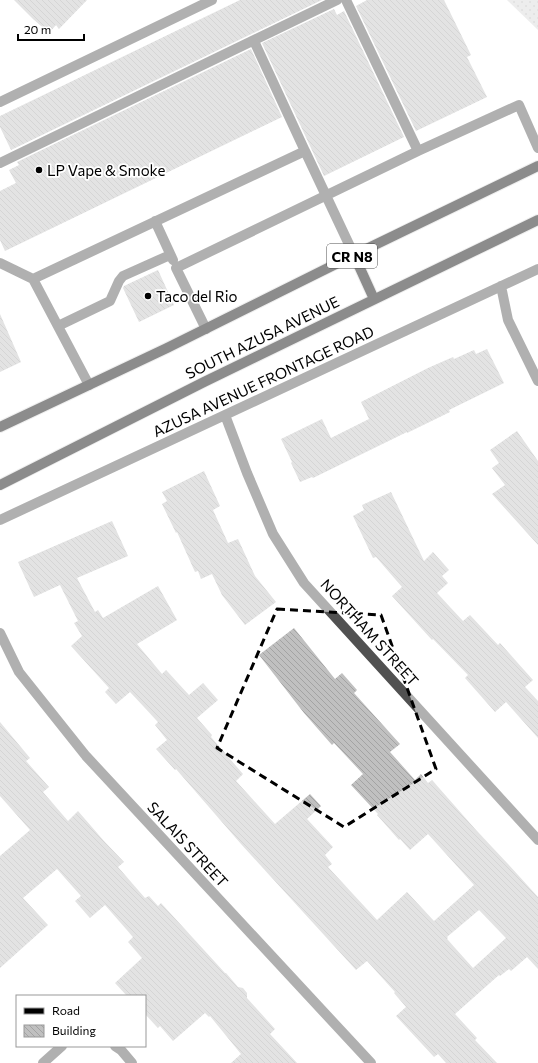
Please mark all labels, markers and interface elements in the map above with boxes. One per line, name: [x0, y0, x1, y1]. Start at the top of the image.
scale bar: [18, 16, 84, 42]
text: 20 m: [24, 22, 51, 36]
place label: LP Vape & Smoke: [47, 161, 165, 179]
marker: LP Vape & Smoke: [34, 165, 44, 175]
road number: CR N8: [327, 244, 377, 268]
place label: Taco del Rio: [156, 287, 238, 305]
marker: Taco del Rio: [143, 291, 153, 301]
street label: SOUTH AZUSA AVENUE: [182, 292, 342, 382]
street label: AZUSA AVENUE FRONTAGE ROAD: [150, 322, 376, 440]
street label: NORTHAM STREET: [317, 575, 423, 689]
street label: SALAIS STREET: [144, 798, 232, 891]
legend: [16, 995, 146, 1047]
text: Road: [52, 1003, 80, 1017]
text: Building: [52, 1023, 96, 1037]

